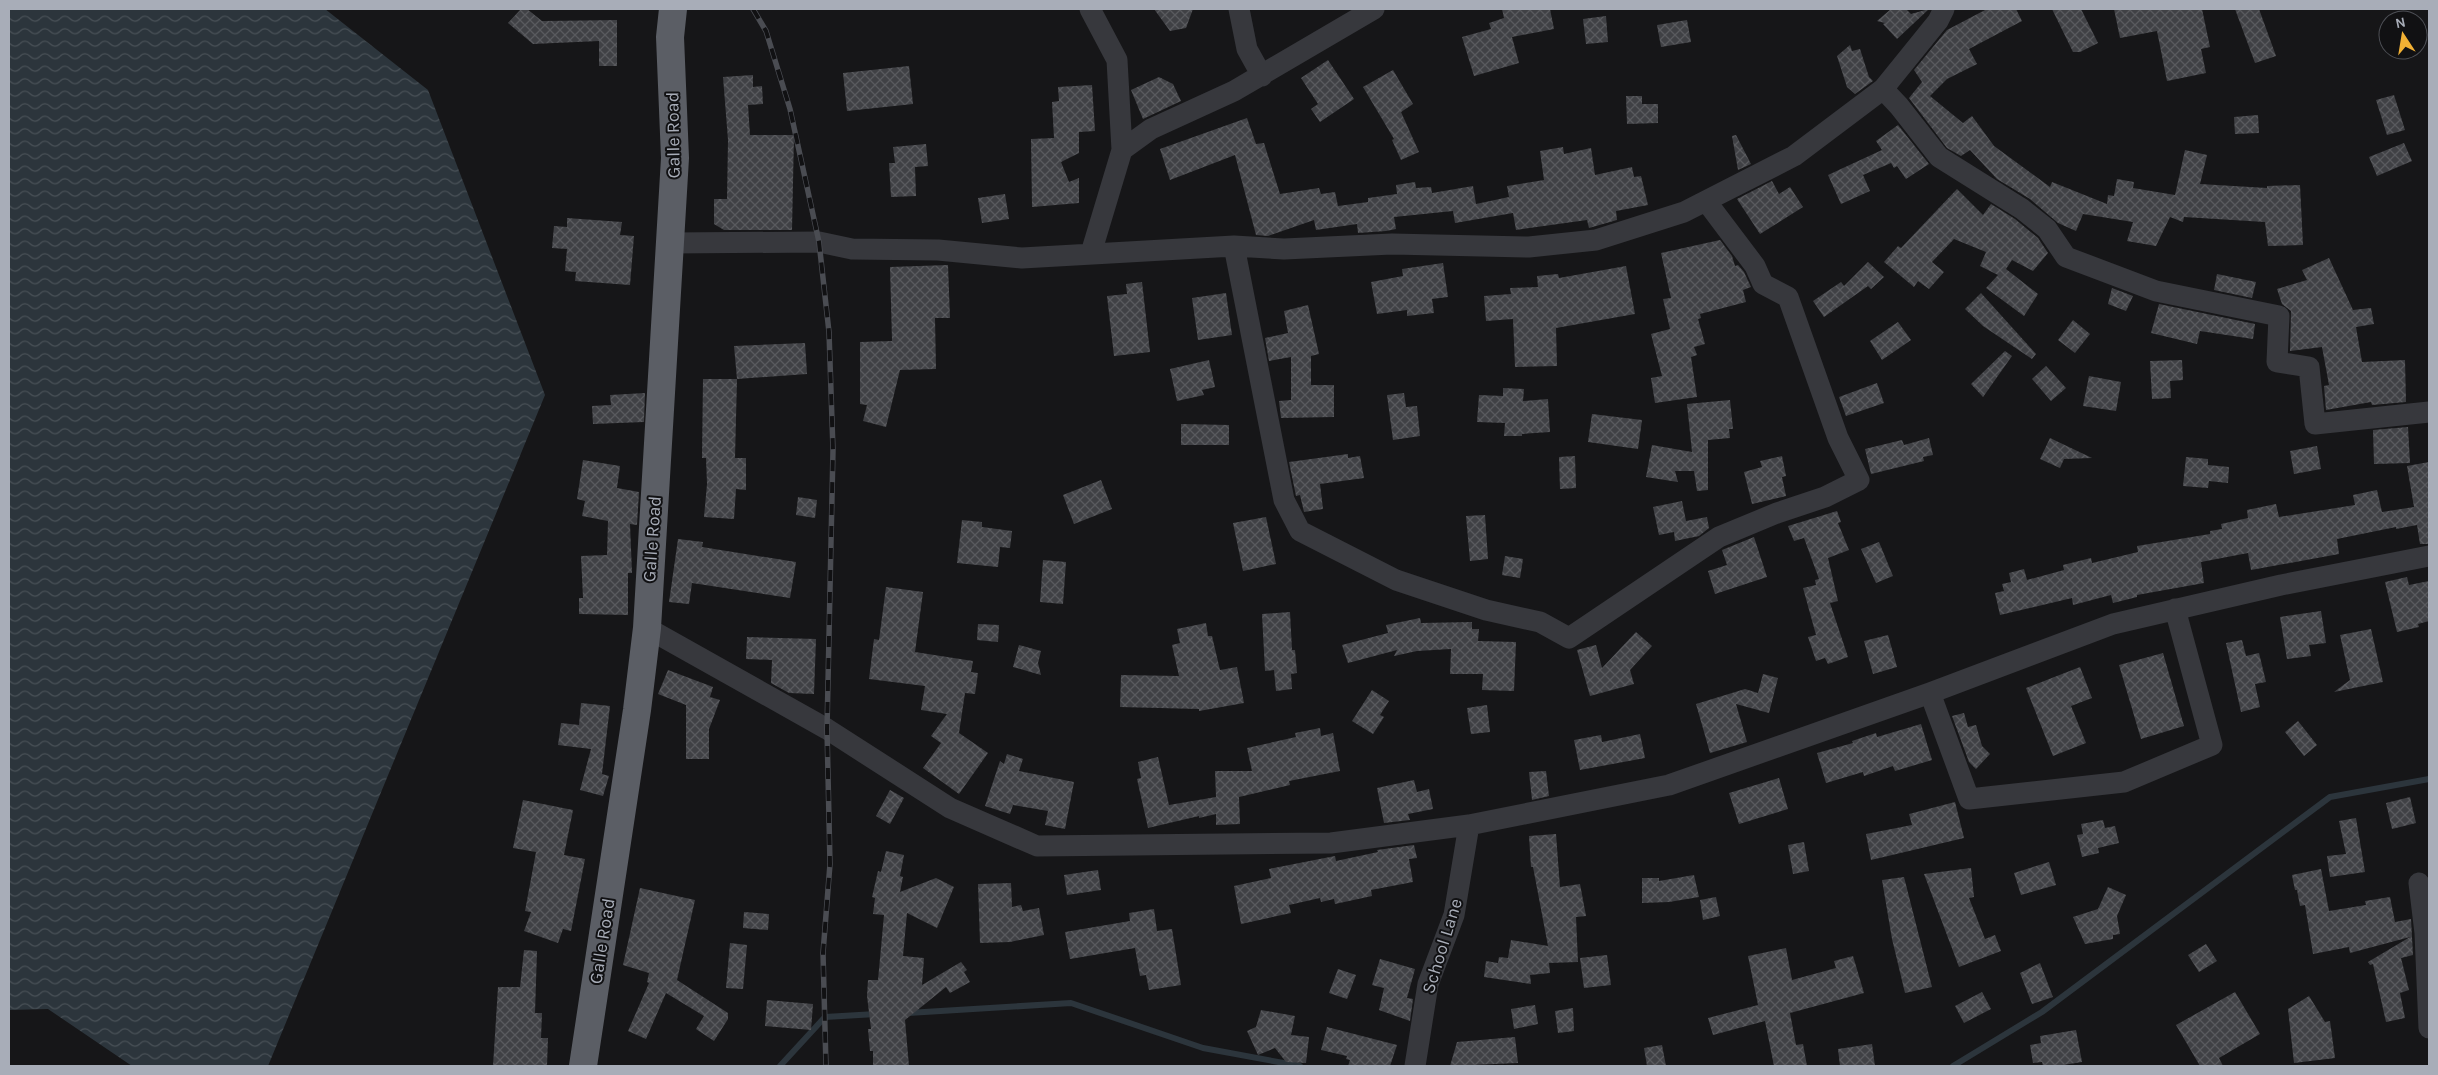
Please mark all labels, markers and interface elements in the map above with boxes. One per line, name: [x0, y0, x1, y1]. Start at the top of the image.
north arrow: [2378, 10, 2428, 60]
text: N: [2394, 13, 2407, 32]
street label: Galle Road: [661, 92, 685, 178]
street label: Galle Road: [638, 495, 666, 583]
street label: School Lane: [1417, 896, 1467, 996]
street label: Galle Road: [584, 897, 620, 985]

